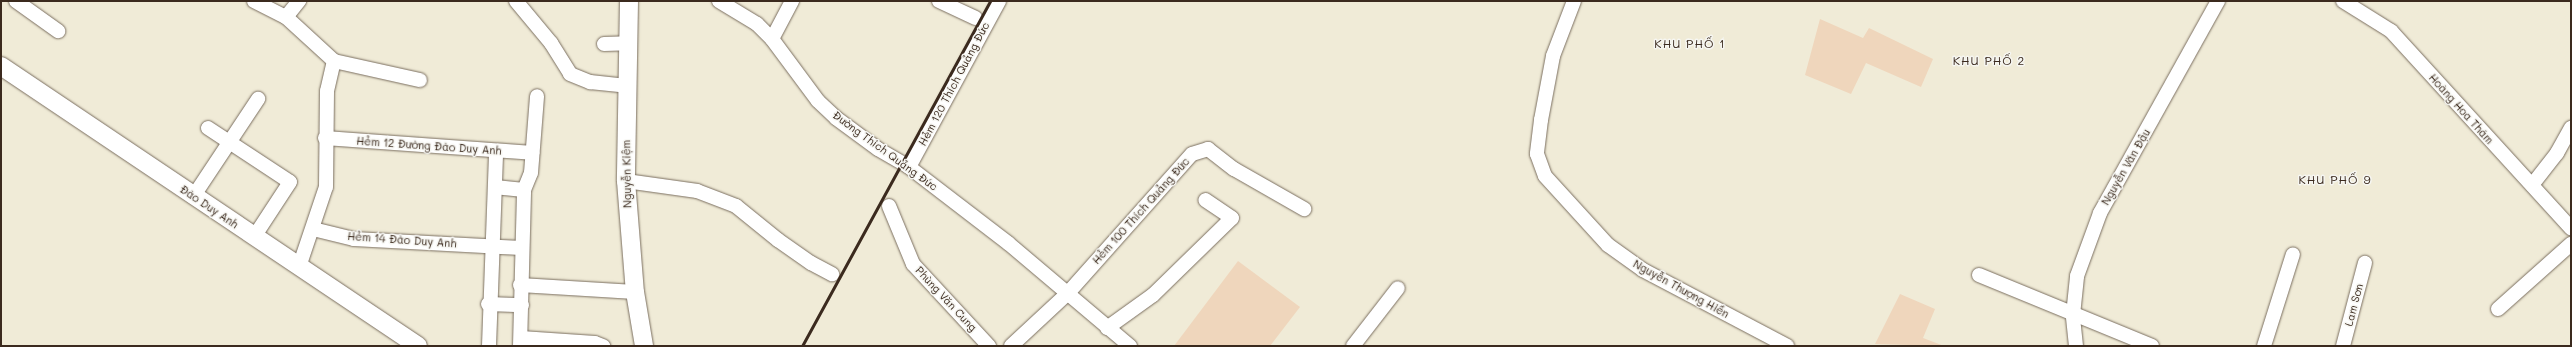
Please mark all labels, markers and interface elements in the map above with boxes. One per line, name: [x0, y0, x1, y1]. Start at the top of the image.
street label: Hẻm 120 Thích Quảng Đức: [916, 20, 992, 148]
district label: KHU PHỐ 1: [1654, 37, 1726, 51]
district label: KHU PHỐ 2: [1953, 54, 2025, 68]
street label: Hoàng Hoa Thám: [2426, 71, 2496, 147]
street label: Đường Thích Quảng Đức: [830, 109, 940, 193]
street label: Nguyễn Văn Đậu: [2099, 126, 2153, 208]
street label: Hẻm 12 Đường Đào Duy Anh: [356, 134, 502, 158]
street label: Nguyễn Kiệm: [620, 140, 634, 208]
street label: Hẻm 100 Thích Quảng Đức: [1090, 155, 1192, 267]
district label: KHU PHỐ 9: [2298, 173, 2372, 187]
street label: Đào Duy Anh: [177, 183, 241, 231]
street label: Hẻm 14 Đào Duy Anh: [347, 230, 457, 250]
street label: Nguyễn Thượng Hiền: [1631, 257, 1731, 321]
street label: Phùng Văn Cung: [913, 264, 979, 334]
street label: Lam Sơn: [2342, 282, 2366, 328]

